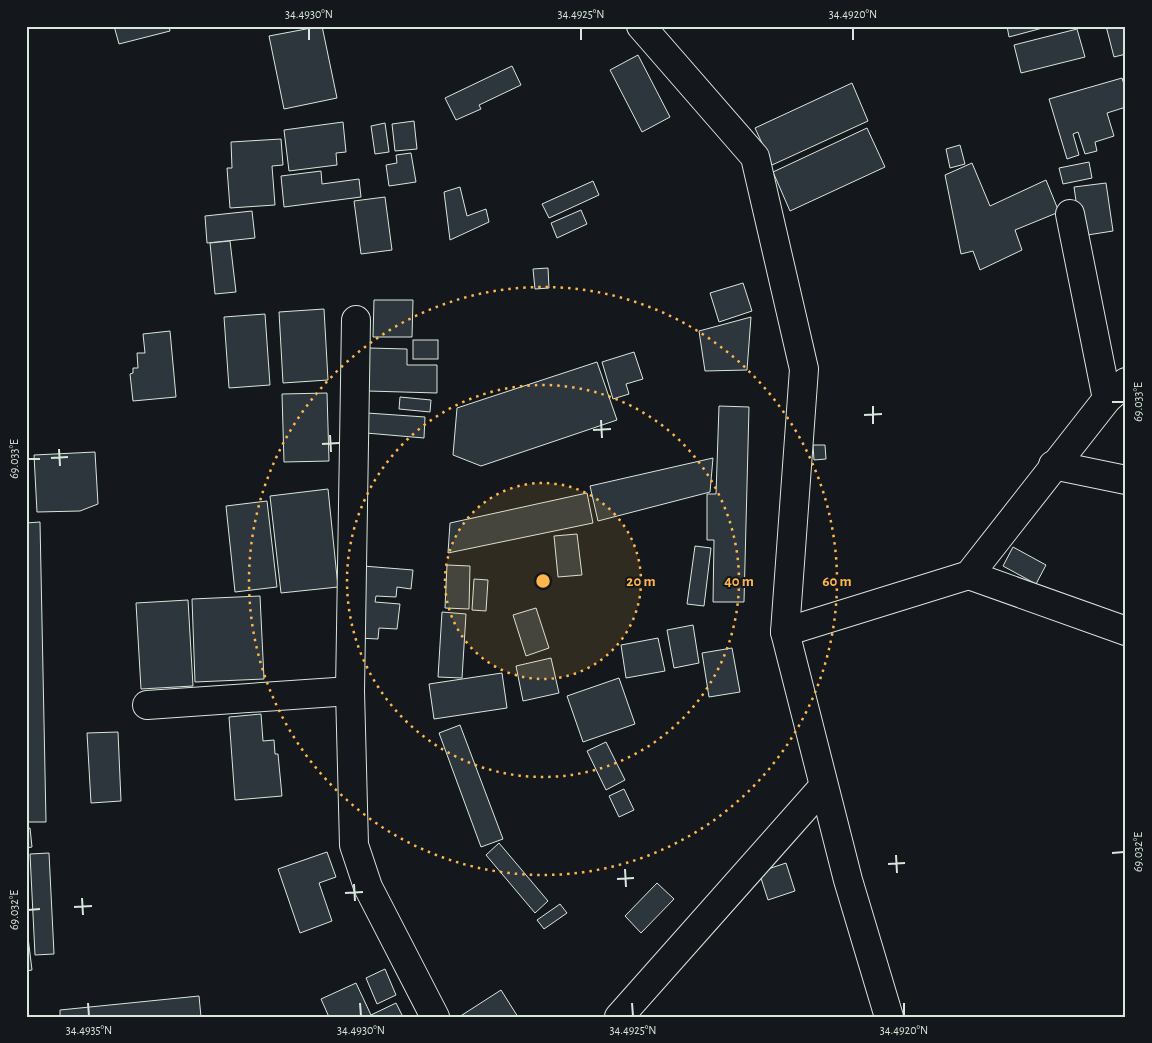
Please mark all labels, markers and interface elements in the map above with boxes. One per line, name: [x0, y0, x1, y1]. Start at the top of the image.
text: 34.4930°N: [285, 8, 333, 20]
text: 34.4925°N: [557, 8, 605, 20]
text: 34.4920°N: [829, 8, 877, 20]
text: 69.033°E: [1132, 382, 1144, 422]
text: 69.033°E: [8, 439, 20, 479]
centre of rings: [534, 572, 552, 590]
text: 20 m: [626, 574, 656, 589]
text: 40 m: [724, 574, 754, 589]
text: 60 m: [822, 574, 852, 589]
text: 69.032°E: [1132, 832, 1144, 872]
text: 69.032°E: [8, 890, 20, 930]
text: 34.4935°N: [66, 1024, 112, 1036]
text: 34.4930°N: [337, 1024, 385, 1036]
text: 34.4925°N: [609, 1024, 657, 1036]
text: 34.4920°N: [880, 1024, 928, 1036]

